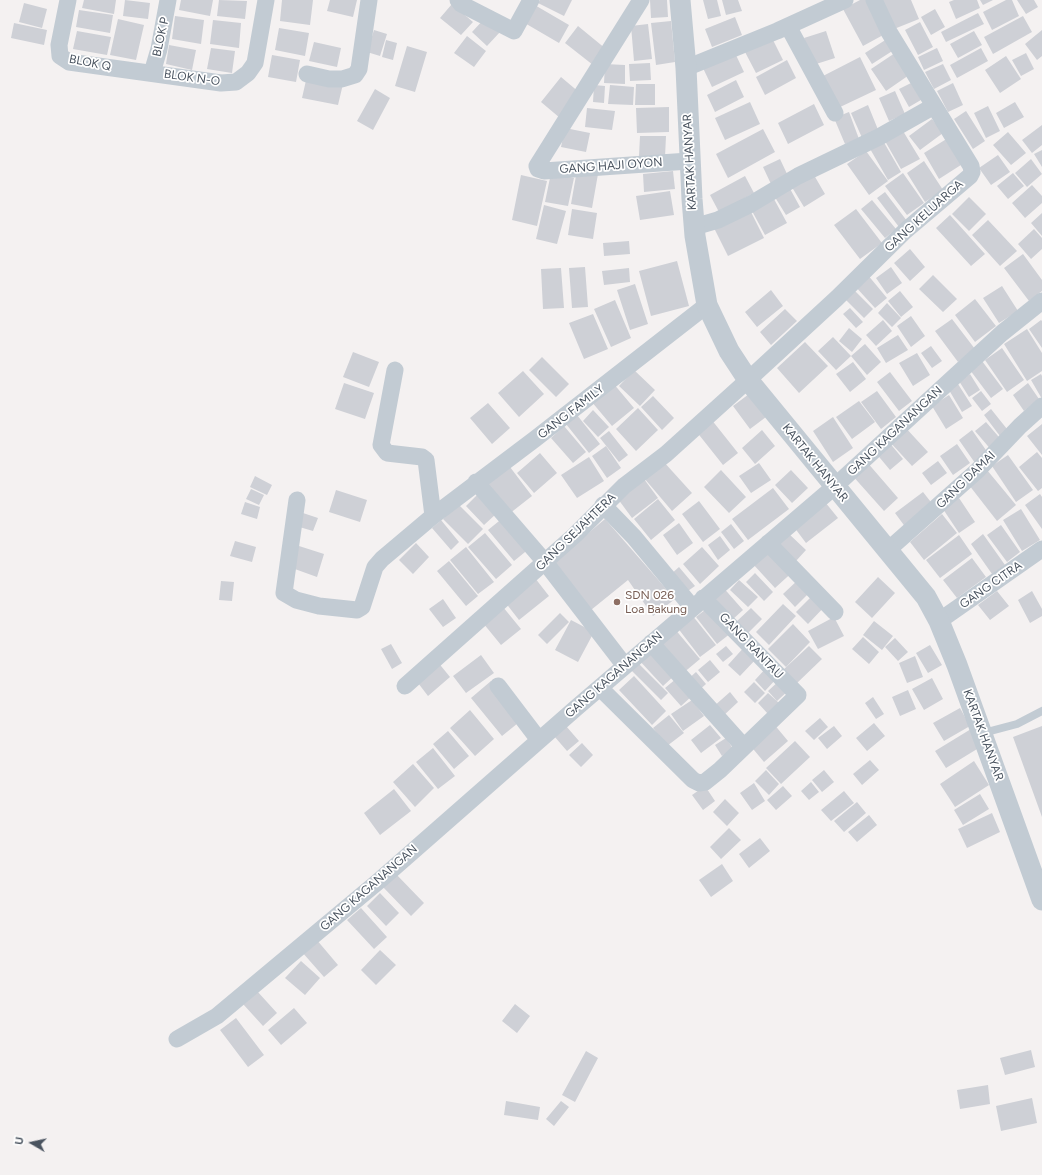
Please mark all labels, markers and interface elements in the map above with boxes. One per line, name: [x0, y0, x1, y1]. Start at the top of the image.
street label: BLOK P: [150, 16, 172, 58]
street label: BLOK Q: [68, 52, 112, 74]
street label: BLOK N-O: [163, 67, 221, 89]
street label: KARTAK HANYAR: [680, 113, 700, 211]
street label: GANG HAJI OYON: [559, 155, 663, 177]
street label: GANG KELUARGA: [882, 177, 966, 255]
street label: GANG FAMILY: [535, 382, 607, 442]
street label: GANG KAGANANGAN: [845, 383, 945, 479]
street label: KARTAK HANYAR: [779, 421, 851, 505]
street label: GANG DAMAI: [934, 448, 998, 512]
street label: GANG SEJAHTERA: [533, 490, 619, 574]
street label: GANG CITRA: [957, 558, 1025, 612]
place label: SDN 026 Loa Bakung: [625, 588, 687, 616]
marker: SDN 026 Loa Bakung: [612, 597, 622, 607]
street label: GANG RANTAU: [716, 610, 786, 682]
street label: GANG KAGANANGAN: [562, 629, 666, 721]
street label: KARTAK HANYAR: [960, 687, 1006, 783]
street label: GANG KAGANANGAN: [317, 842, 421, 934]
north arrow: [12, 1123, 52, 1163]
text: U: [13, 1136, 27, 1146]

